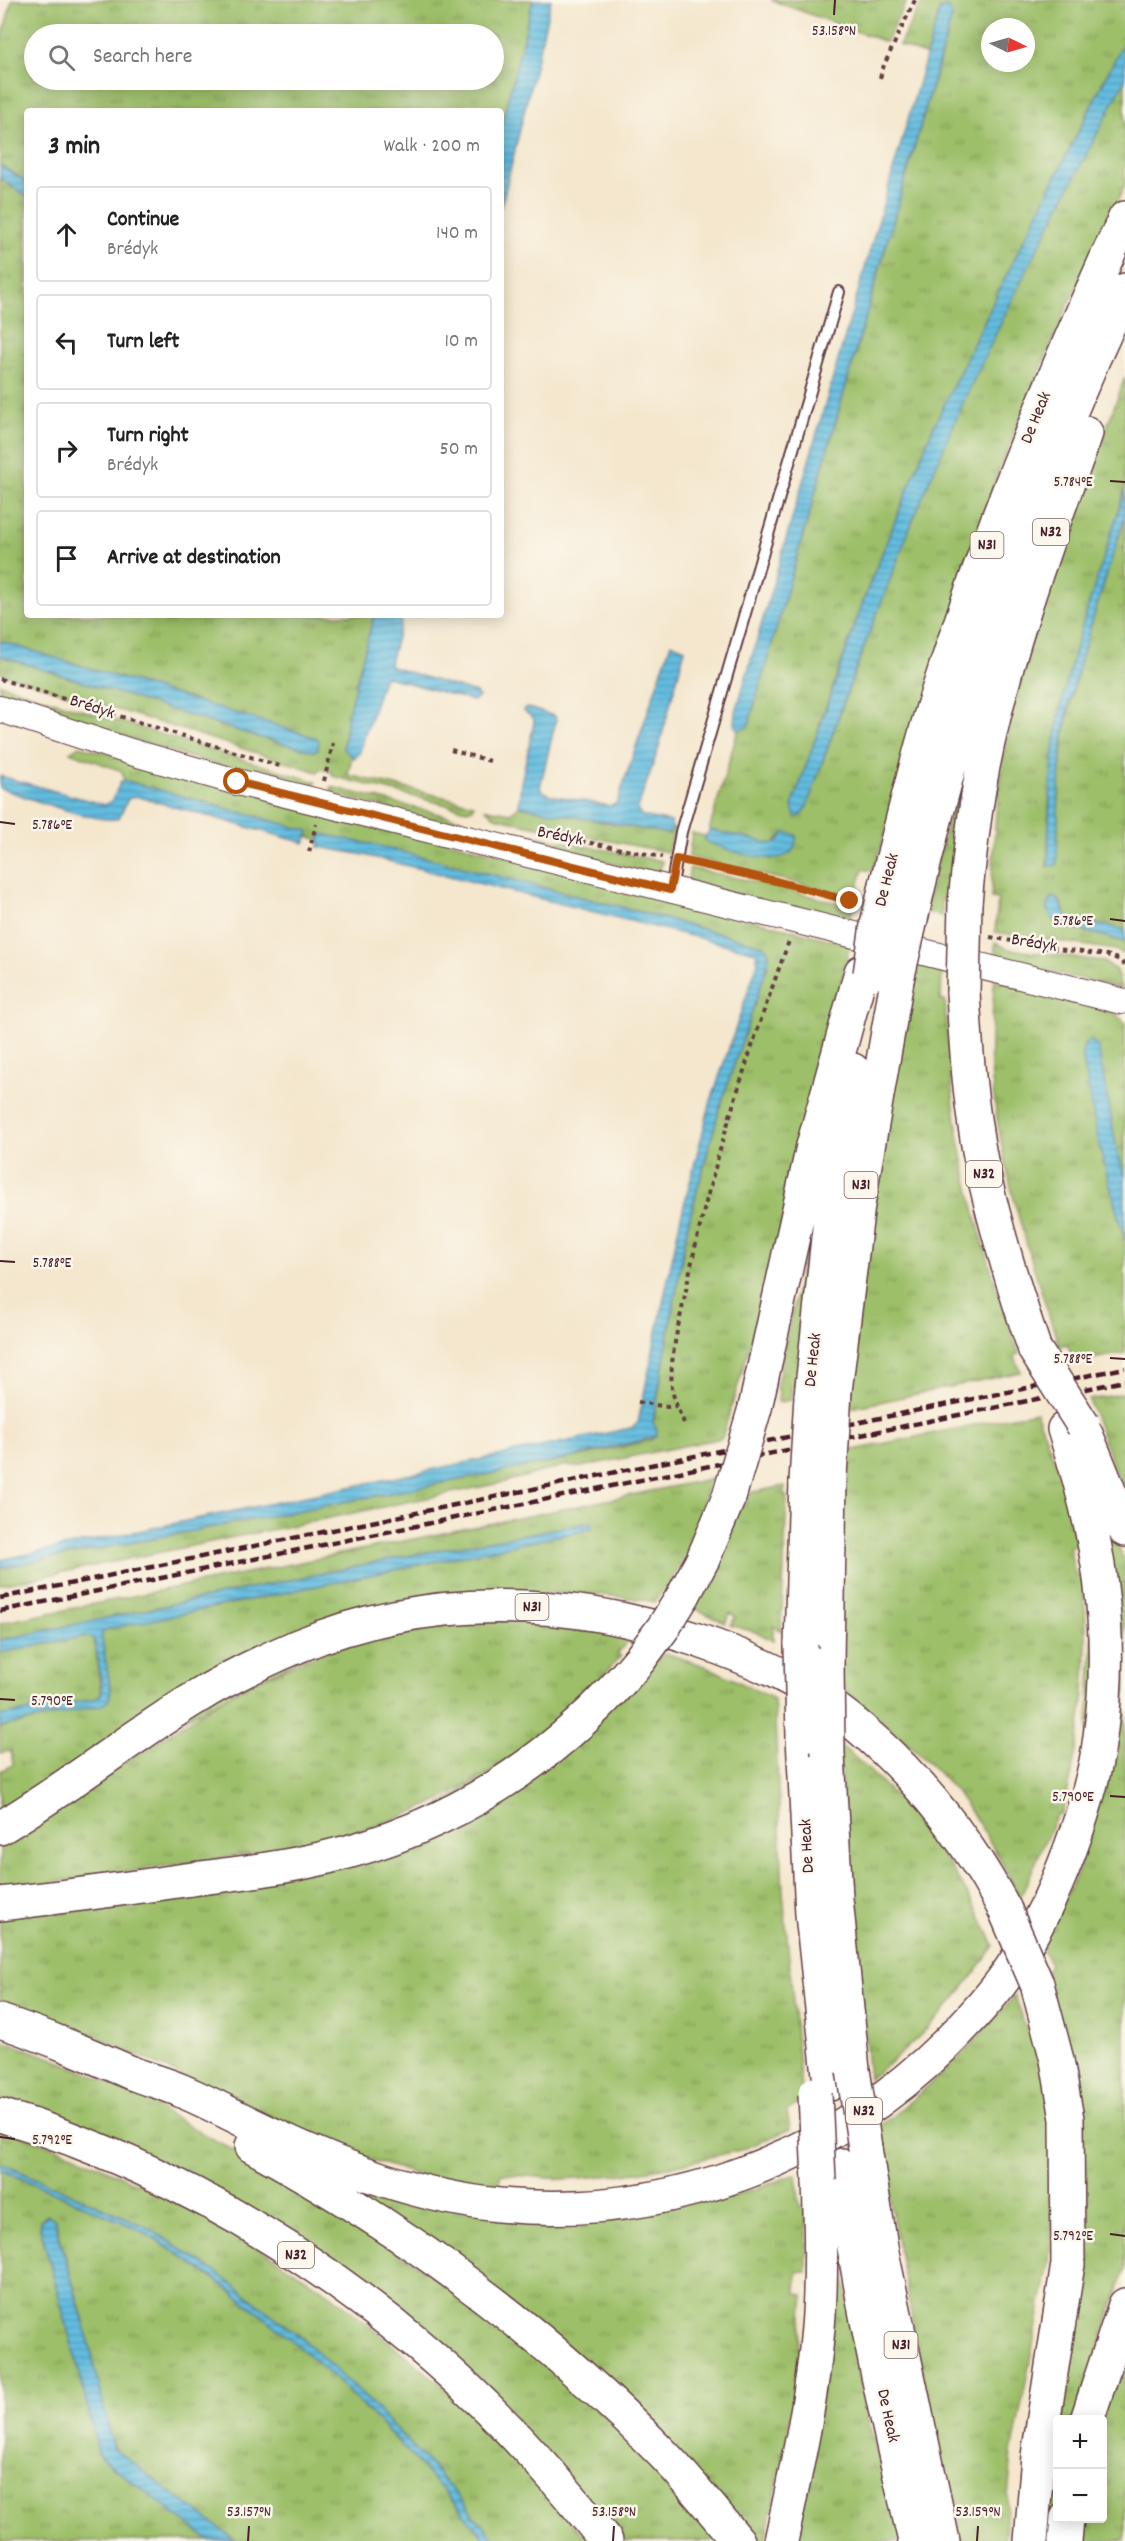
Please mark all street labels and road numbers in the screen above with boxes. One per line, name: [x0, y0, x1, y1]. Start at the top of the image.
street label: De Heak: [1015, 388, 1059, 448]
road number: N32: [1033, 519, 1069, 545]
road number: N31: [970, 532, 1004, 558]
street label: Brédyk: [66, 689, 118, 727]
street label: Brédyk: [535, 820, 585, 854]
street label: De Heak: [869, 851, 907, 909]
street label: Brédyk: [1009, 928, 1059, 960]
road number: N32: [966, 1161, 1002, 1187]
road number: N31: [844, 1172, 878, 1198]
street label: De Heak: [799, 1332, 829, 1388]
road number: N31: [516, 1594, 548, 1620]
street label: De Heak: [794, 1818, 822, 1874]
road number: N32: [846, 2098, 882, 2124]
road number: N32: [278, 2242, 314, 2268]
road number: N31: [884, 2332, 918, 2358]
street label: De Heak: [869, 2387, 905, 2445]

